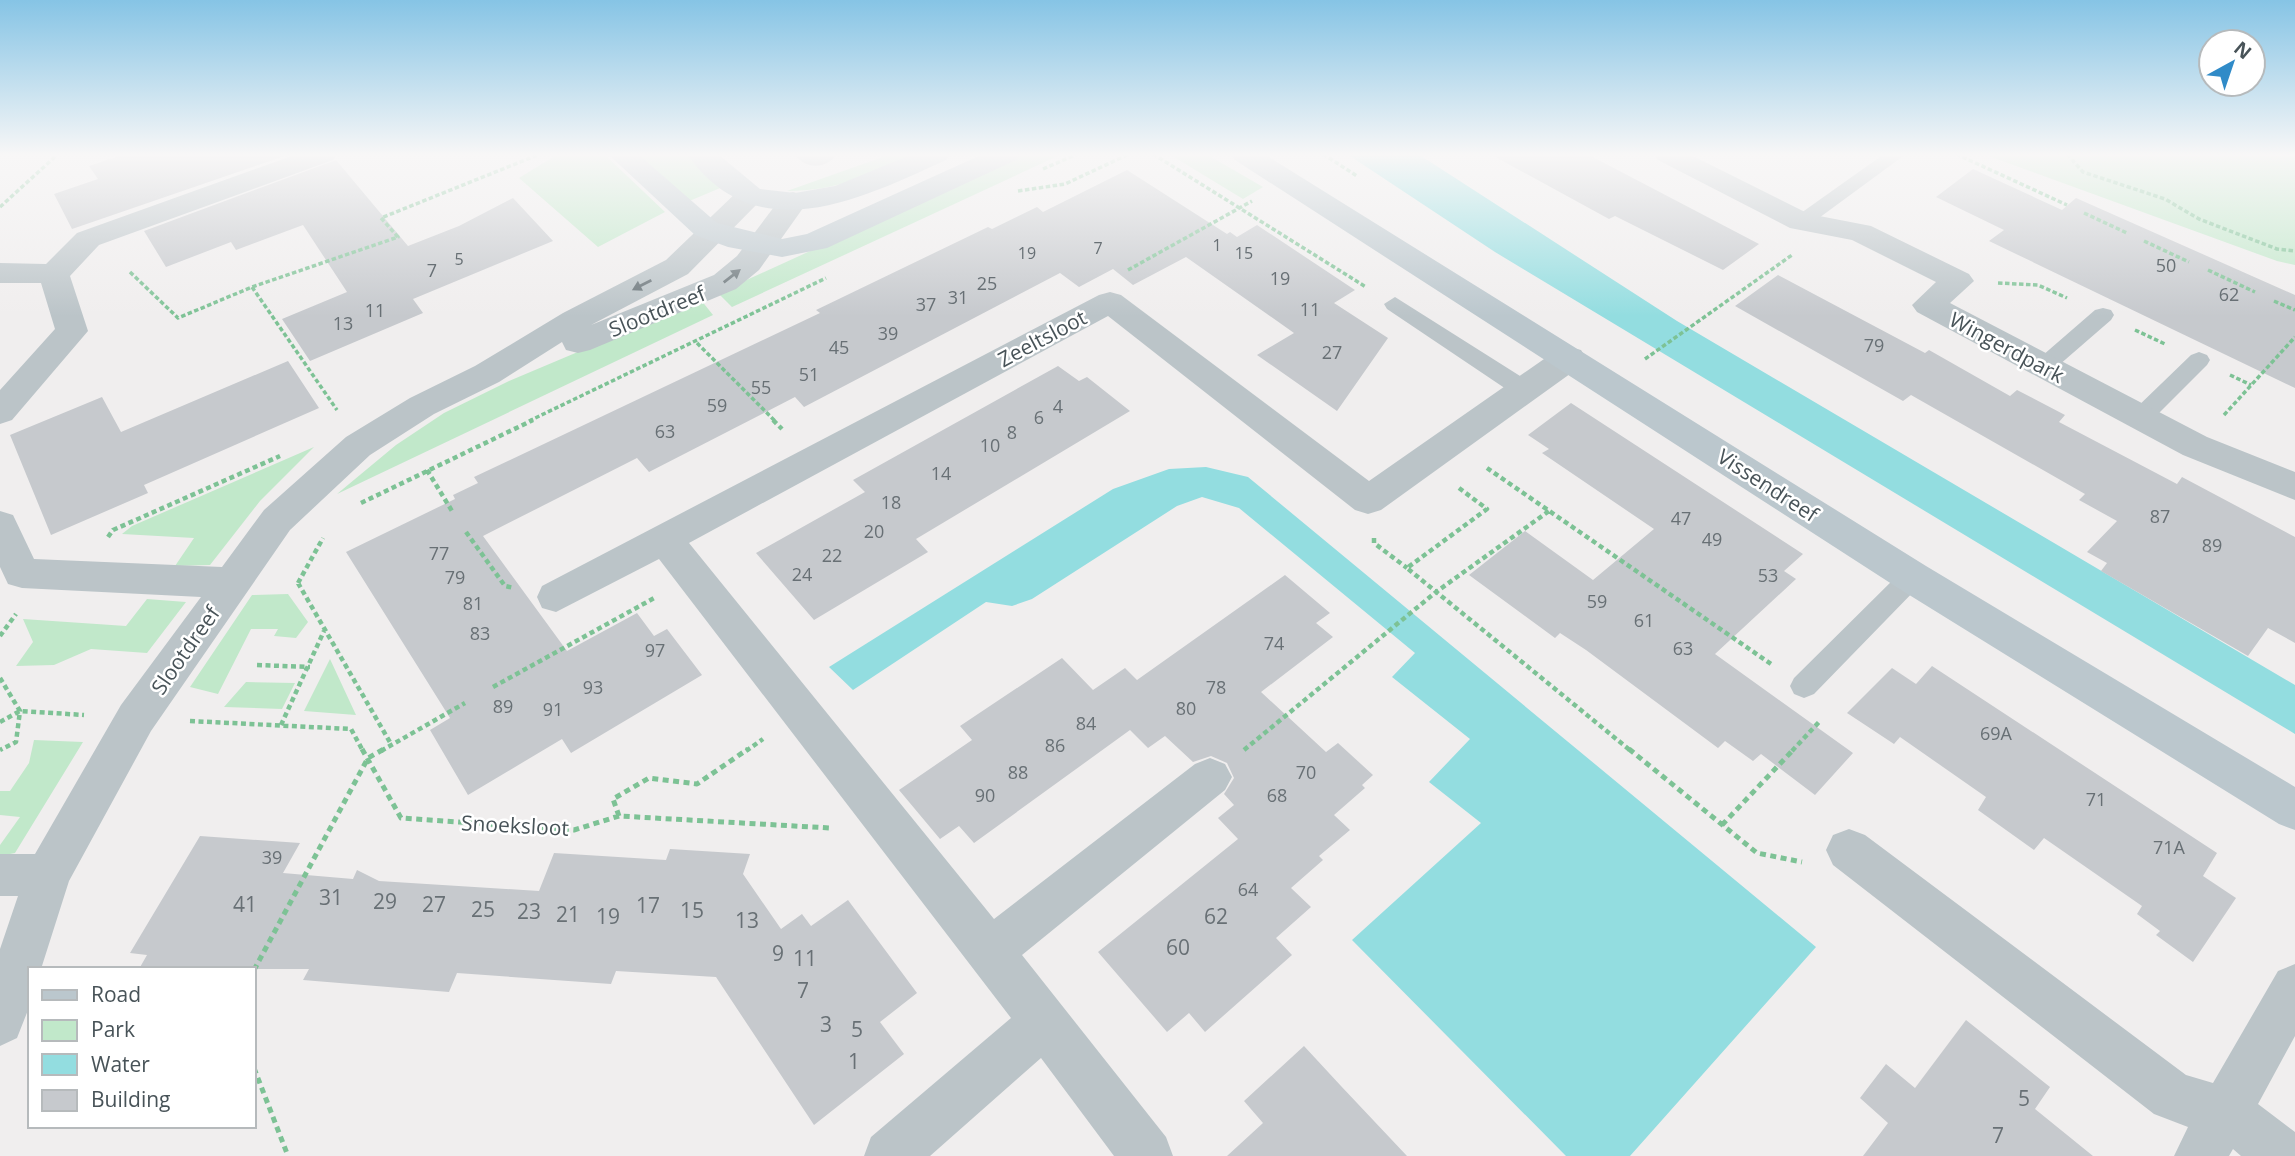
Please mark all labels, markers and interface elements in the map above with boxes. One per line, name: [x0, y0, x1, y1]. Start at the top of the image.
north arrow: [2197, 28, 2267, 98]
text: N: [2229, 35, 2257, 65]
house number: 1: [1212, 234, 1222, 256]
house number: 7: [1093, 237, 1103, 259]
house number: 19: [1018, 242, 1036, 264]
house number: 15: [1235, 242, 1253, 264]
house number: 5: [454, 248, 464, 270]
house number: 50: [2156, 253, 2176, 277]
house number: 7: [427, 258, 437, 282]
house number: 19: [1270, 266, 1290, 290]
one-way arrow: [723, 269, 741, 283]
house number: 25: [977, 271, 997, 295]
street label: Slootdreef: [605, 278, 711, 343]
one-way arrow: [632, 279, 652, 291]
house number: 62: [2219, 282, 2239, 306]
house number: 31: [948, 285, 968, 309]
house number: 37: [916, 292, 936, 316]
house number: 11: [1300, 297, 1320, 321]
house number: 11: [365, 298, 385, 322]
street label: Zeeltsloot: [993, 303, 1091, 373]
street label: Wingerdpark: [1945, 305, 2069, 389]
house number: 13: [333, 311, 353, 335]
house number: 39: [878, 321, 898, 345]
house number: 79: [1864, 333, 1884, 357]
house number: 45: [829, 335, 849, 359]
house number: 27: [1322, 340, 1342, 364]
house number: 51: [799, 362, 819, 386]
house number: 55: [751, 375, 771, 399]
house number: 59: [707, 393, 727, 417]
house number: 4: [1053, 394, 1063, 418]
house number: 6: [1034, 405, 1044, 429]
house number: 63: [655, 419, 675, 443]
house number: 8: [1007, 420, 1017, 444]
house number: 10: [980, 433, 1000, 457]
street label: Vissendreef: [1712, 442, 1825, 529]
house number: 14: [931, 461, 951, 485]
house number: 18: [881, 490, 901, 514]
house number: 87: [2150, 504, 2170, 528]
house number: 47: [1671, 506, 1691, 530]
house number: 20: [864, 519, 884, 543]
house number: 49: [1702, 527, 1722, 551]
house number: 89: [2202, 533, 2222, 557]
house number: 77: [429, 541, 449, 565]
house number: 22: [822, 543, 842, 567]
house number: 24: [792, 562, 812, 586]
house number: 53: [1758, 563, 1778, 587]
house number: 79: [445, 565, 465, 589]
house number: 59: [1587, 589, 1607, 613]
house number: 81: [463, 591, 483, 615]
street label: Slootdreef: [144, 599, 227, 700]
house number: 61: [1634, 608, 1654, 632]
house number: 83: [470, 621, 490, 645]
house number: 74: [1264, 631, 1284, 655]
house number: 63: [1673, 636, 1693, 660]
house number: 97: [645, 638, 665, 662]
house number: 93: [583, 675, 603, 699]
house number: 78: [1206, 675, 1226, 699]
house number: 89: [493, 694, 513, 718]
house number: 80: [1176, 696, 1196, 720]
house number: 91: [543, 697, 563, 721]
house number: 84: [1076, 711, 1096, 735]
house number: 69A: [1980, 721, 2013, 745]
house number: 86: [1045, 733, 1065, 757]
house number: 88: [1008, 760, 1028, 784]
house number: 70: [1296, 760, 1316, 784]
house number: 90: [975, 783, 995, 807]
house number: 68: [1267, 783, 1287, 807]
house number: 71: [2086, 787, 2106, 811]
street label: Snoeksloot: [460, 808, 570, 842]
house number: 71A: [2153, 835, 2186, 859]
house number: 39: [262, 845, 282, 869]
house number: 64: [1238, 877, 1258, 901]
house number: 31: [319, 883, 343, 911]
house number: 29: [373, 887, 397, 915]
house number: 41: [233, 890, 257, 918]
house number: 27: [422, 890, 446, 918]
house number: 17: [636, 891, 660, 919]
house number: 25: [471, 895, 495, 923]
house number: 15: [680, 896, 704, 924]
house number: 23: [517, 897, 541, 925]
house number: 21: [556, 900, 580, 928]
house number: 19: [596, 902, 620, 930]
house number: 62: [1204, 902, 1228, 930]
house number: 13: [735, 906, 759, 934]
house number: 60: [1166, 933, 1190, 961]
house number: 9: [772, 939, 784, 967]
house number: 11: [793, 944, 817, 972]
legend: [28, 967, 256, 1128]
house number: 7: [797, 976, 809, 1004]
text: Road: [91, 980, 141, 1008]
house number: 3: [820, 1010, 832, 1038]
text: Park: [91, 1015, 135, 1043]
house number: 5: [851, 1015, 863, 1043]
house number: 1: [848, 1047, 860, 1075]
text: Water: [91, 1050, 150, 1078]
house number: 5: [2018, 1084, 2030, 1112]
text: Building: [91, 1085, 170, 1113]
house number: 7: [1992, 1121, 2004, 1149]

